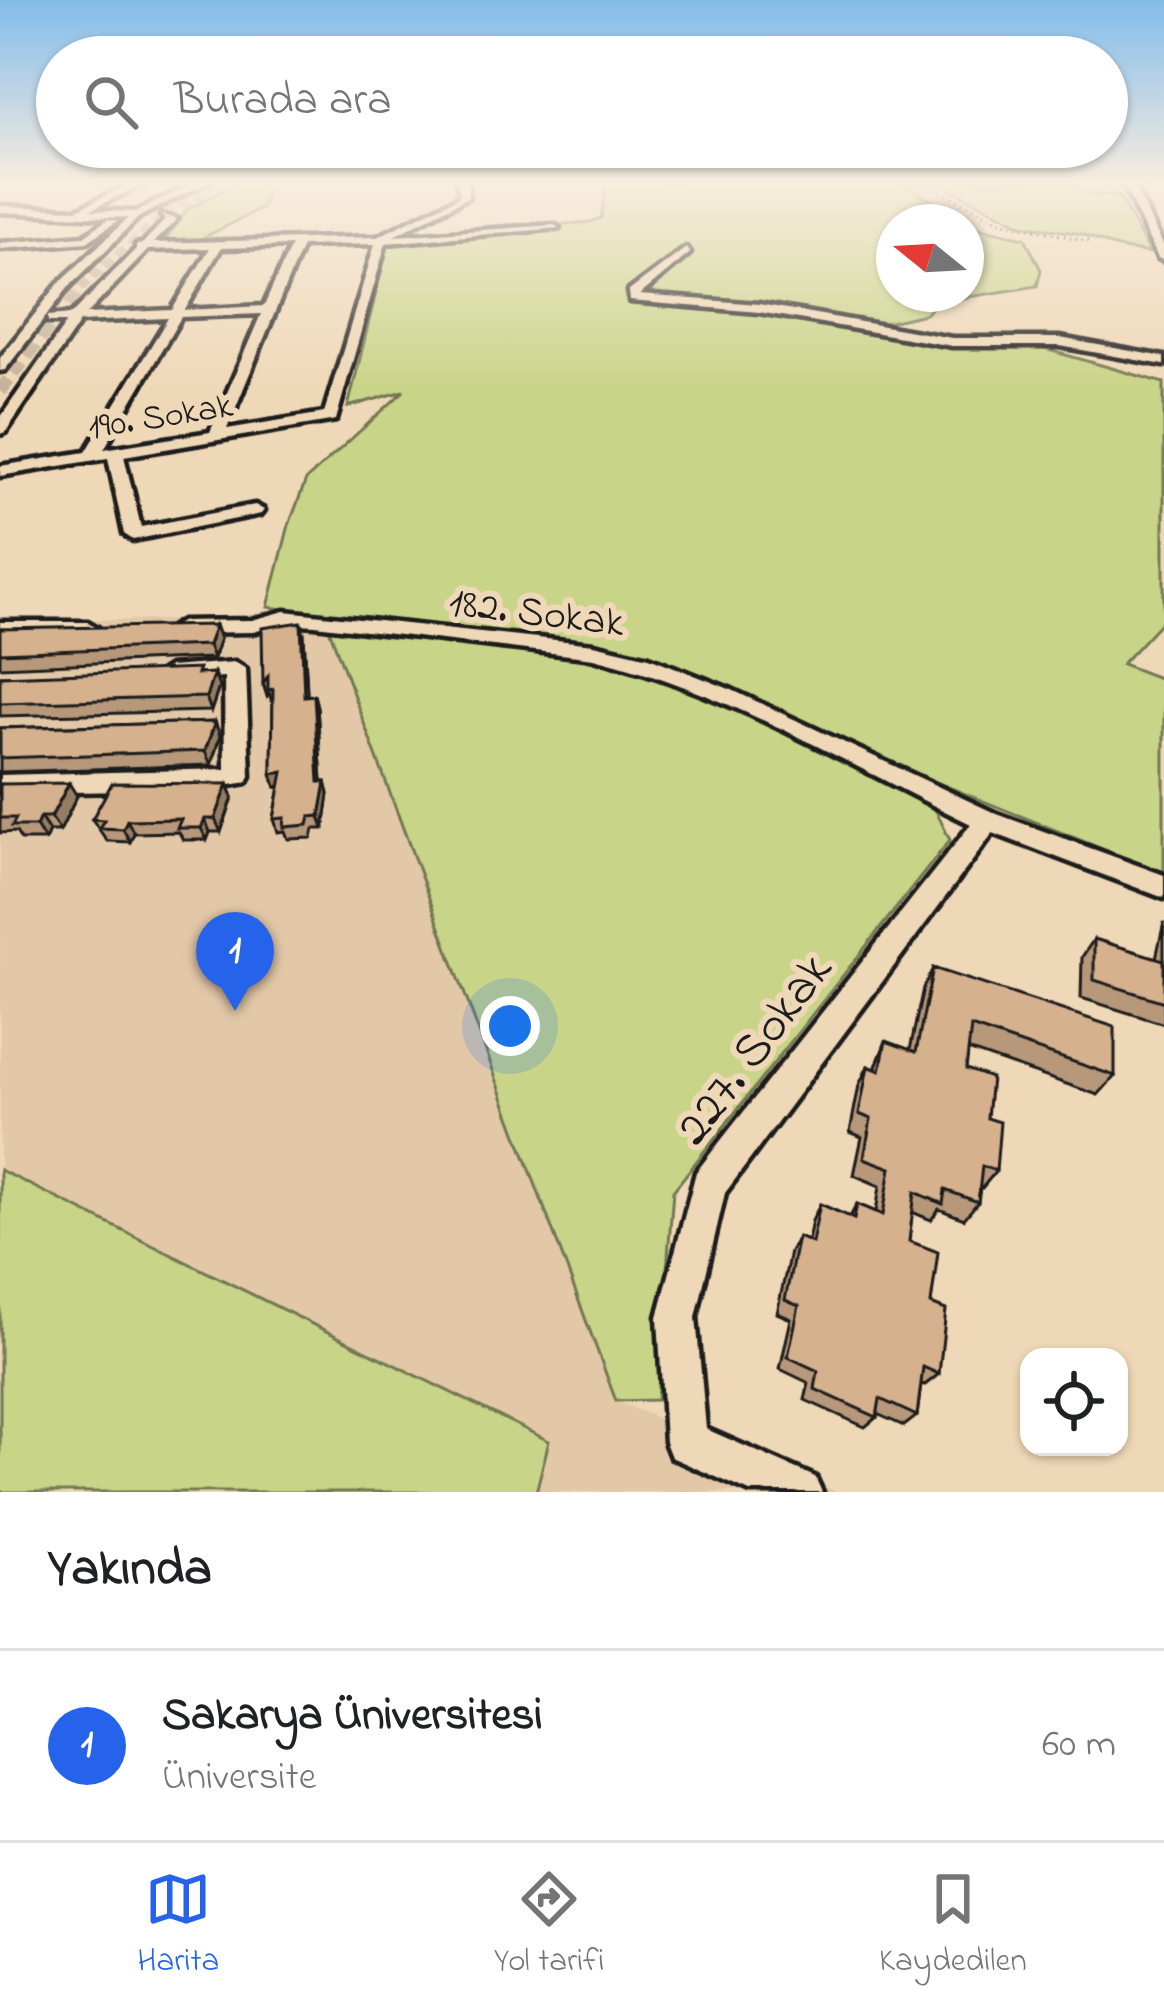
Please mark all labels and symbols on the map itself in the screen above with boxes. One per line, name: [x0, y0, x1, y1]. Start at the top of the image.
north arrow: [876, 204, 984, 312]
street label: 190. Sokak: [84, 381, 237, 456]
street label: 182. Sokak: [445, 573, 628, 656]
pin: 1: [196, 912, 274, 1011]
street label: 227. Sokak: [658, 937, 853, 1163]
your location: [480, 996, 540, 1056]

